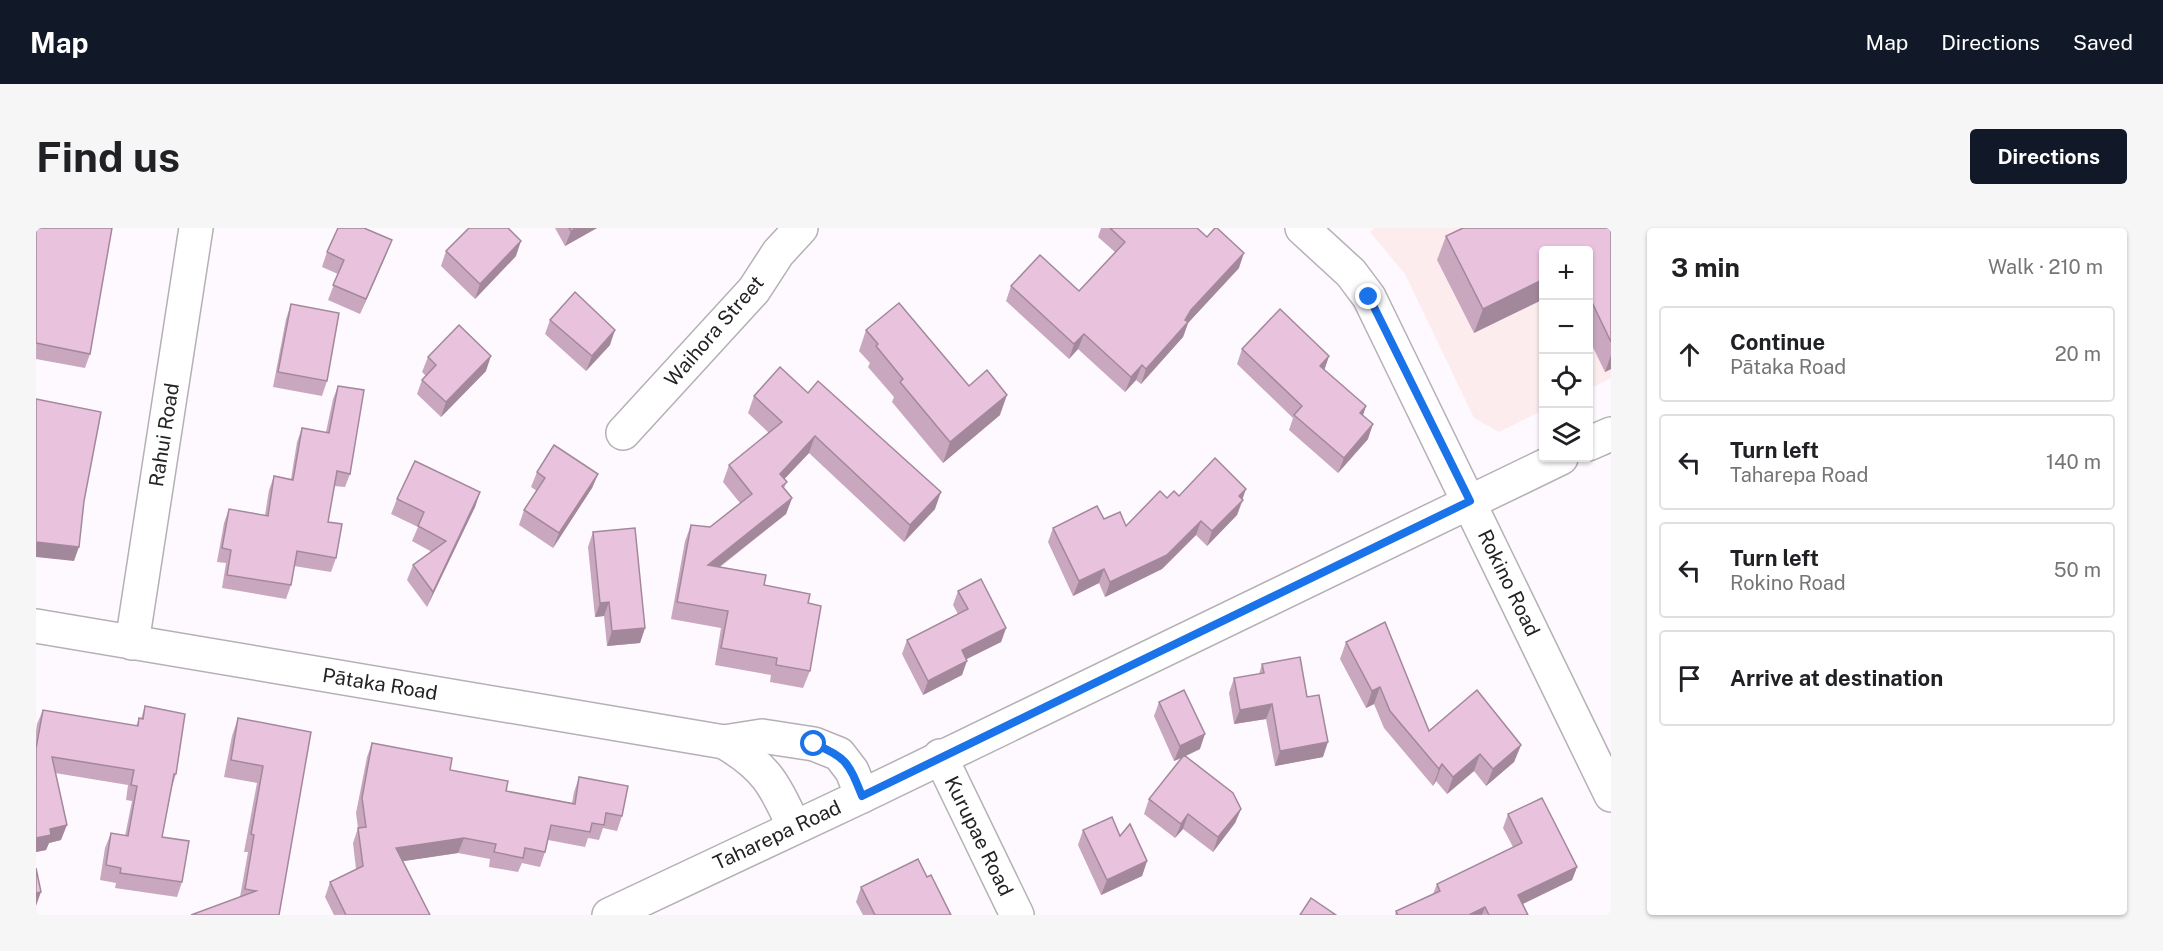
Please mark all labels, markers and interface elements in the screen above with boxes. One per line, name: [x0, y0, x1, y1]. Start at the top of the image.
text: Map: [30, 26, 89, 59]
text: Map: [1866, 30, 1908, 55]
text: Directions: [1941, 30, 2040, 55]
text: Saved: [2073, 30, 2133, 55]
button: Directions: [1970, 129, 2127, 184]
text: Find us: [36, 132, 180, 181]
map controls: [1539, 246, 1593, 462]
button: +: [1539, 246, 1593, 300]
text: 3 min: [1671, 252, 1740, 283]
text: Walk · 210 m: [1988, 255, 2103, 279]
street label: Waihora Street: [659, 271, 769, 391]
route end: [1355, 283, 1381, 309]
button: −: [1539, 300, 1593, 354]
text: Continue: [1730, 329, 1825, 355]
icon: ahead: [1673, 338, 1706, 371]
text: 20 m: [2055, 342, 2101, 366]
button: locate: [1539, 354, 1593, 408]
text: Pātaka Road: [1730, 355, 1846, 379]
street label: Rahui Road: [144, 381, 184, 489]
button: layers: [1539, 408, 1593, 462]
text: Turn left: [1730, 437, 1819, 463]
icon: left: [1673, 446, 1706, 479]
text: 140 m: [2046, 450, 2101, 474]
text: Taharepa Road: [1730, 463, 1868, 487]
street label: Rokino Road: [1473, 526, 1545, 640]
text: Turn left: [1730, 545, 1819, 571]
icon: left: [1673, 554, 1706, 587]
text: 50 m: [2054, 558, 2101, 582]
text: Rokino Road: [1730, 571, 1846, 595]
icon: arrive: [1673, 662, 1706, 695]
street label: Pātaka Road: [321, 663, 439, 705]
text: Arrive at destination: [1730, 665, 1943, 691]
route start: [800, 730, 826, 756]
street label: Kurupae Road: [940, 772, 1018, 900]
street label: Taharepa Road: [709, 795, 845, 875]

